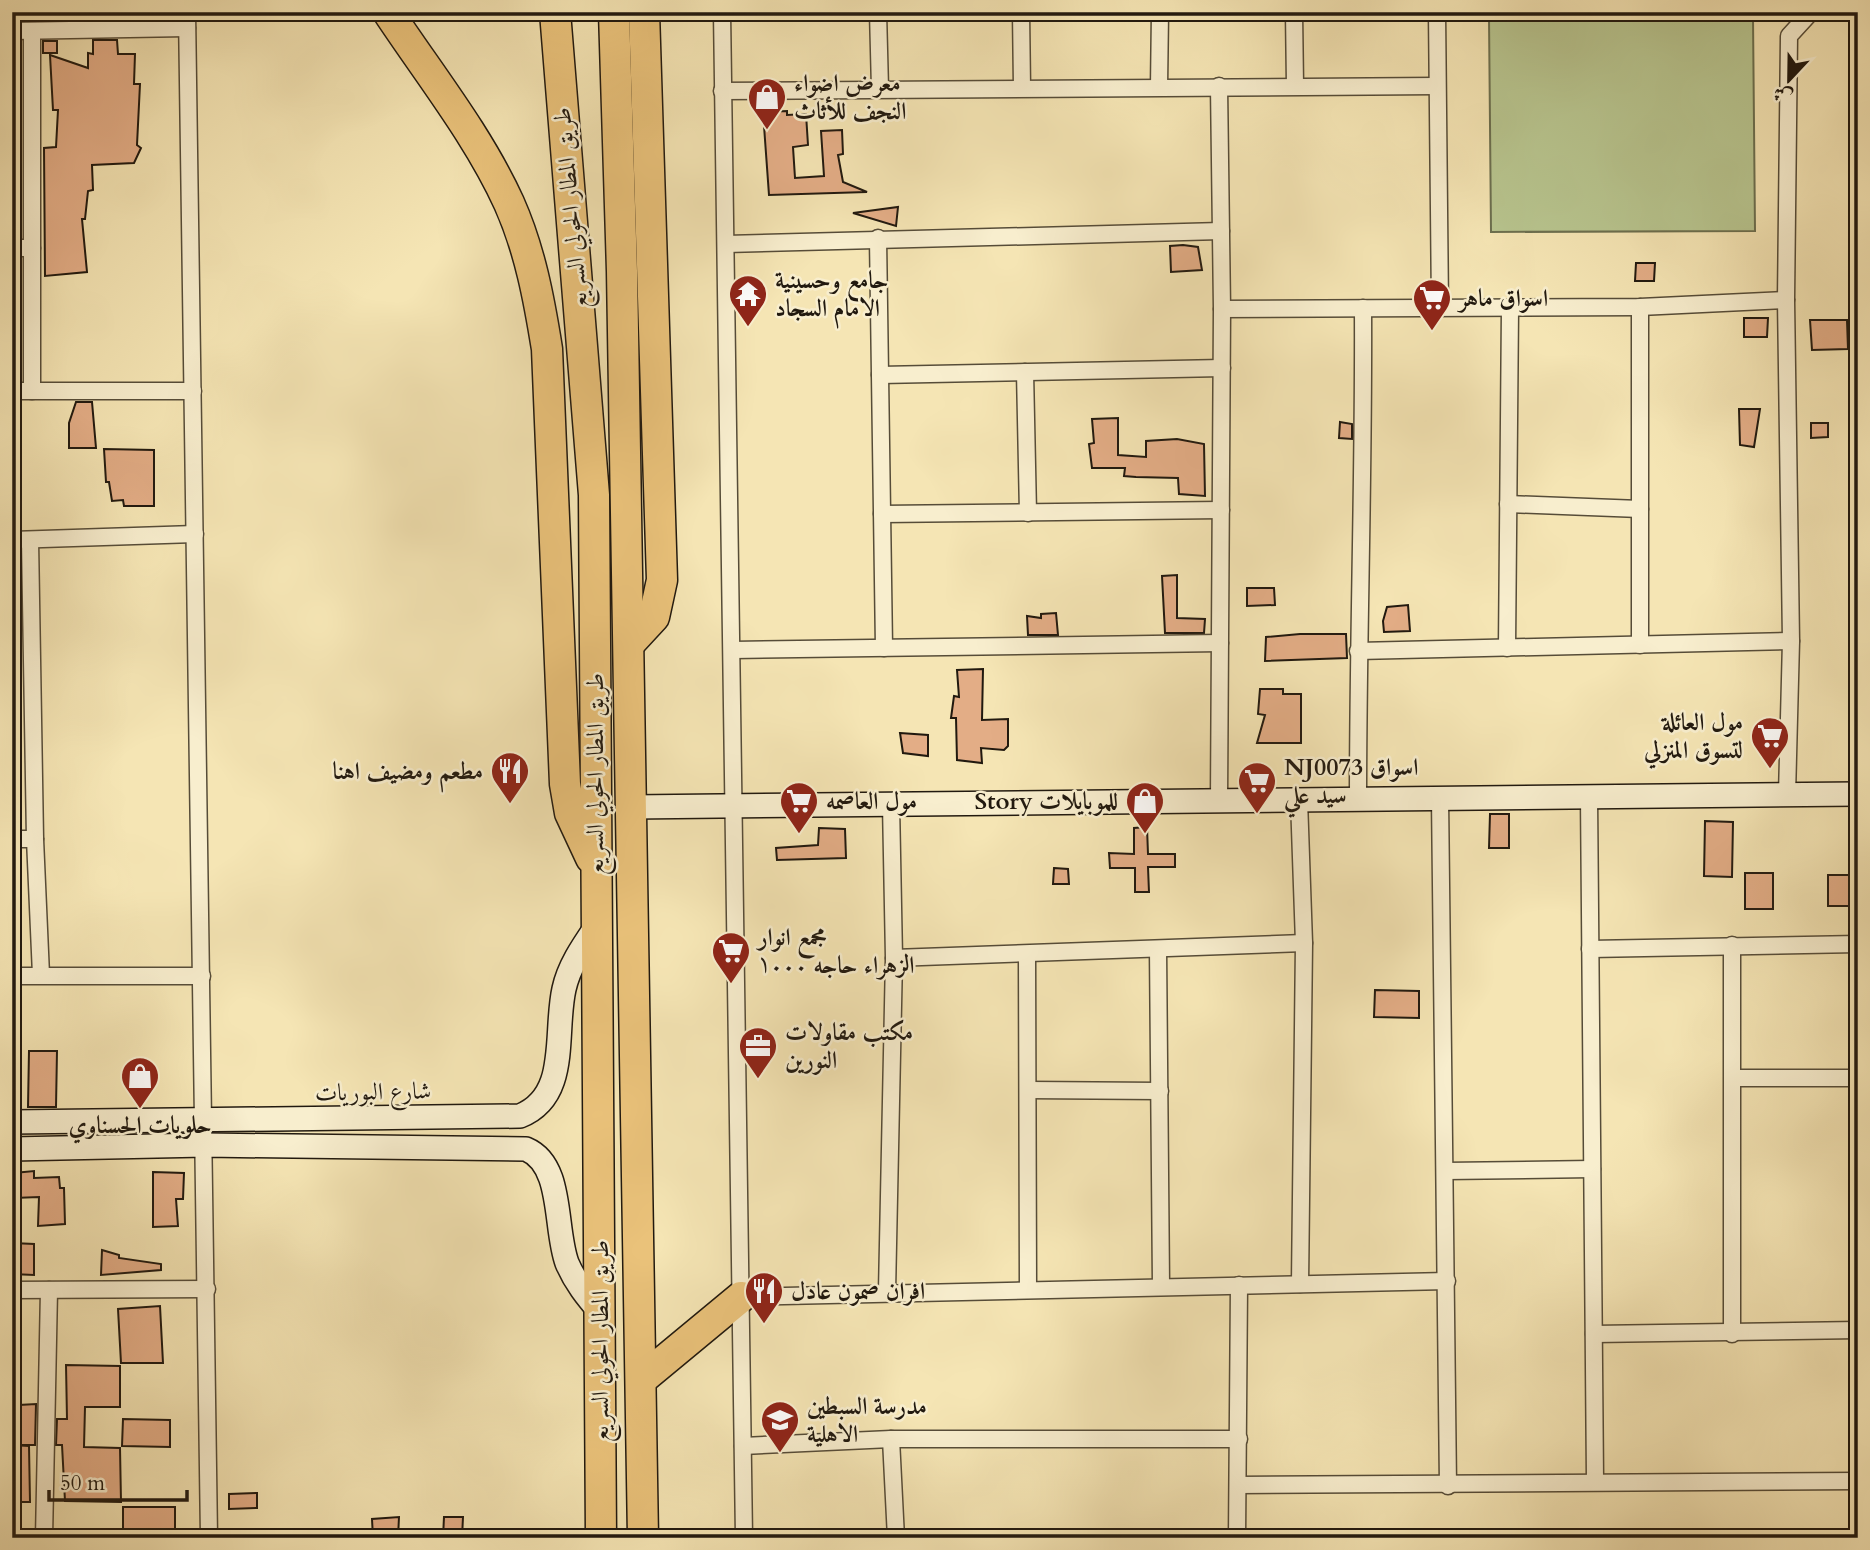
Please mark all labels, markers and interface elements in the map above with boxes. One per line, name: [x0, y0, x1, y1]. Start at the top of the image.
north arrow: [1755, 46, 1825, 116]
place label: معرض اضواء النجف للأثاث: [794, 67, 906, 128]
shop icon: معرض اضواء النجف للأثاث: [746, 76, 788, 131]
text: ش: [1769, 79, 1797, 110]
street label: طريق المطار الحولي السريع: [546, 105, 601, 310]
place label: جامع وحسينية الامام السجاد: [775, 264, 888, 329]
temple icon: جامع وحسينية الامام السجاد: [727, 273, 769, 328]
supermarket icon: اسواق ماهر: [1411, 277, 1453, 332]
place label: اسواق ماهر: [1456, 282, 1548, 315]
street label: طريق المطار الحولي السريع: [579, 673, 617, 875]
place label: مول العائلة لتسوق المنزلي: [1643, 706, 1743, 769]
supermarket icon: مول العائلة لتسوق المنزلي: [1749, 715, 1791, 770]
restaurant icon: مطعم ومضيف اهنا: [489, 750, 531, 805]
place label: NJ0073 اسواق سيد علي: [1283, 751, 1418, 818]
place label: مطعم ومضيف اهنا: [333, 755, 483, 793]
supermarket icon: NJ0073 اسواق سيد علي: [1236, 760, 1278, 815]
supermarket icon: مول العاصمه: [778, 780, 820, 835]
shop icon: Story للموبايلات: [1124, 780, 1166, 835]
place label: مول العاصمه: [826, 785, 917, 818]
place label: Story للموبايلات: [974, 785, 1118, 818]
place label: مجمع انوار الزهراء حاجه ١٠٠٠: [755, 921, 915, 982]
supermarket icon: مجمع انوار الزهراء حاجه ١٠٠٠: [710, 930, 752, 985]
place label: مكتب مقاولات النورين: [785, 1016, 913, 1077]
office icon: مكتب مقاولات النورين: [737, 1025, 779, 1080]
shop icon: حلويات الحسناوي: [119, 1055, 161, 1110]
street label: شارع البوريات: [315, 1074, 432, 1113]
place label: حلويات الحسناوي: [68, 1109, 212, 1144]
street label: طريق المطار الحولي السريع: [584, 1240, 622, 1442]
restaurant icon: افران صمون عادل: [743, 1270, 785, 1325]
place label: افران صمون عادل: [791, 1275, 925, 1308]
place label: مدرسة السبطين الاهلية: [807, 1390, 927, 1451]
school or university icon: مدرسة السبطين الاهلية: [759, 1399, 801, 1454]
scale bar: [49, 1459, 187, 1503]
text: 50 m: [60, 1469, 105, 1498]

